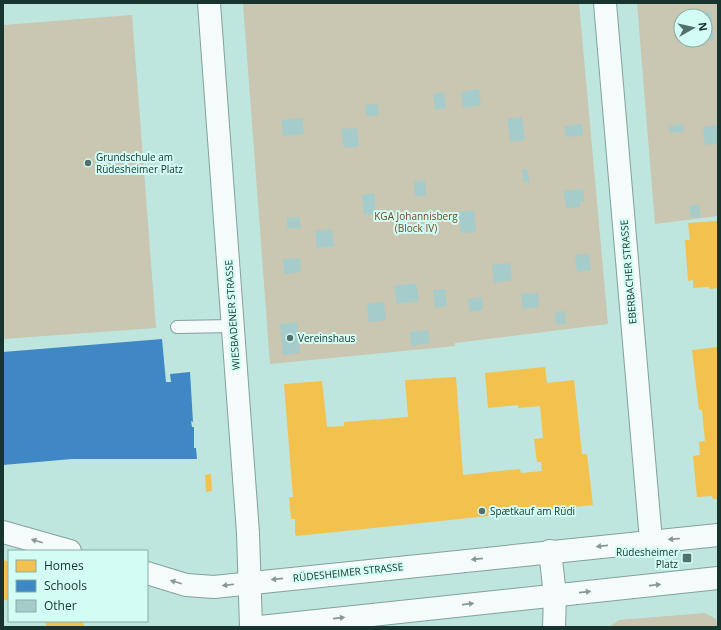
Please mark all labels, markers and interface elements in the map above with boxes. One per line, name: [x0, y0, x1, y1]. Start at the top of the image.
north arrow: [673, 8, 713, 48]
text: N: [695, 21, 711, 32]
place label: Grundschule am Rüdesheimer Platz: [96, 150, 183, 176]
marker: Grundschule am Rüdesheimer Platz: [83, 158, 93, 168]
park label: KGA Johannisberg (Block IV): [374, 209, 458, 235]
street label: EBERBACHER STRASSE: [616, 219, 640, 325]
street label: WIESBADENER STRASSE: [221, 259, 243, 371]
place label: Vereinshaus: [298, 331, 356, 345]
marker: Vereinshaus: [285, 333, 295, 343]
place label: Spætkauf am Rüdi: [490, 504, 575, 518]
marker: Spætkauf am Rüdi: [477, 506, 487, 516]
one-way arrow: [668, 535, 680, 542]
one-way arrow: [30, 538, 42, 544]
one-way arrow: [596, 542, 608, 549]
place label: Rüdesheimer Platz: [616, 545, 678, 571]
legend: [8, 550, 148, 622]
marker: Rüdesheimer Platz: [681, 552, 693, 564]
one-way arrow: [471, 555, 483, 562]
text: Homes: [44, 557, 84, 574]
street label: RÜDESHEIMER STRASSE: [292, 559, 404, 585]
one-way arrow: [271, 576, 283, 583]
text: Schools: [44, 577, 87, 594]
one-way arrow: [170, 579, 182, 585]
one-way arrow: [222, 582, 234, 588]
one-way arrow: [649, 582, 661, 588]
one-way arrow: [579, 589, 591, 596]
text: Other: [44, 597, 77, 614]
one-way arrow: [462, 601, 474, 608]
one-way arrow: [333, 615, 345, 621]

